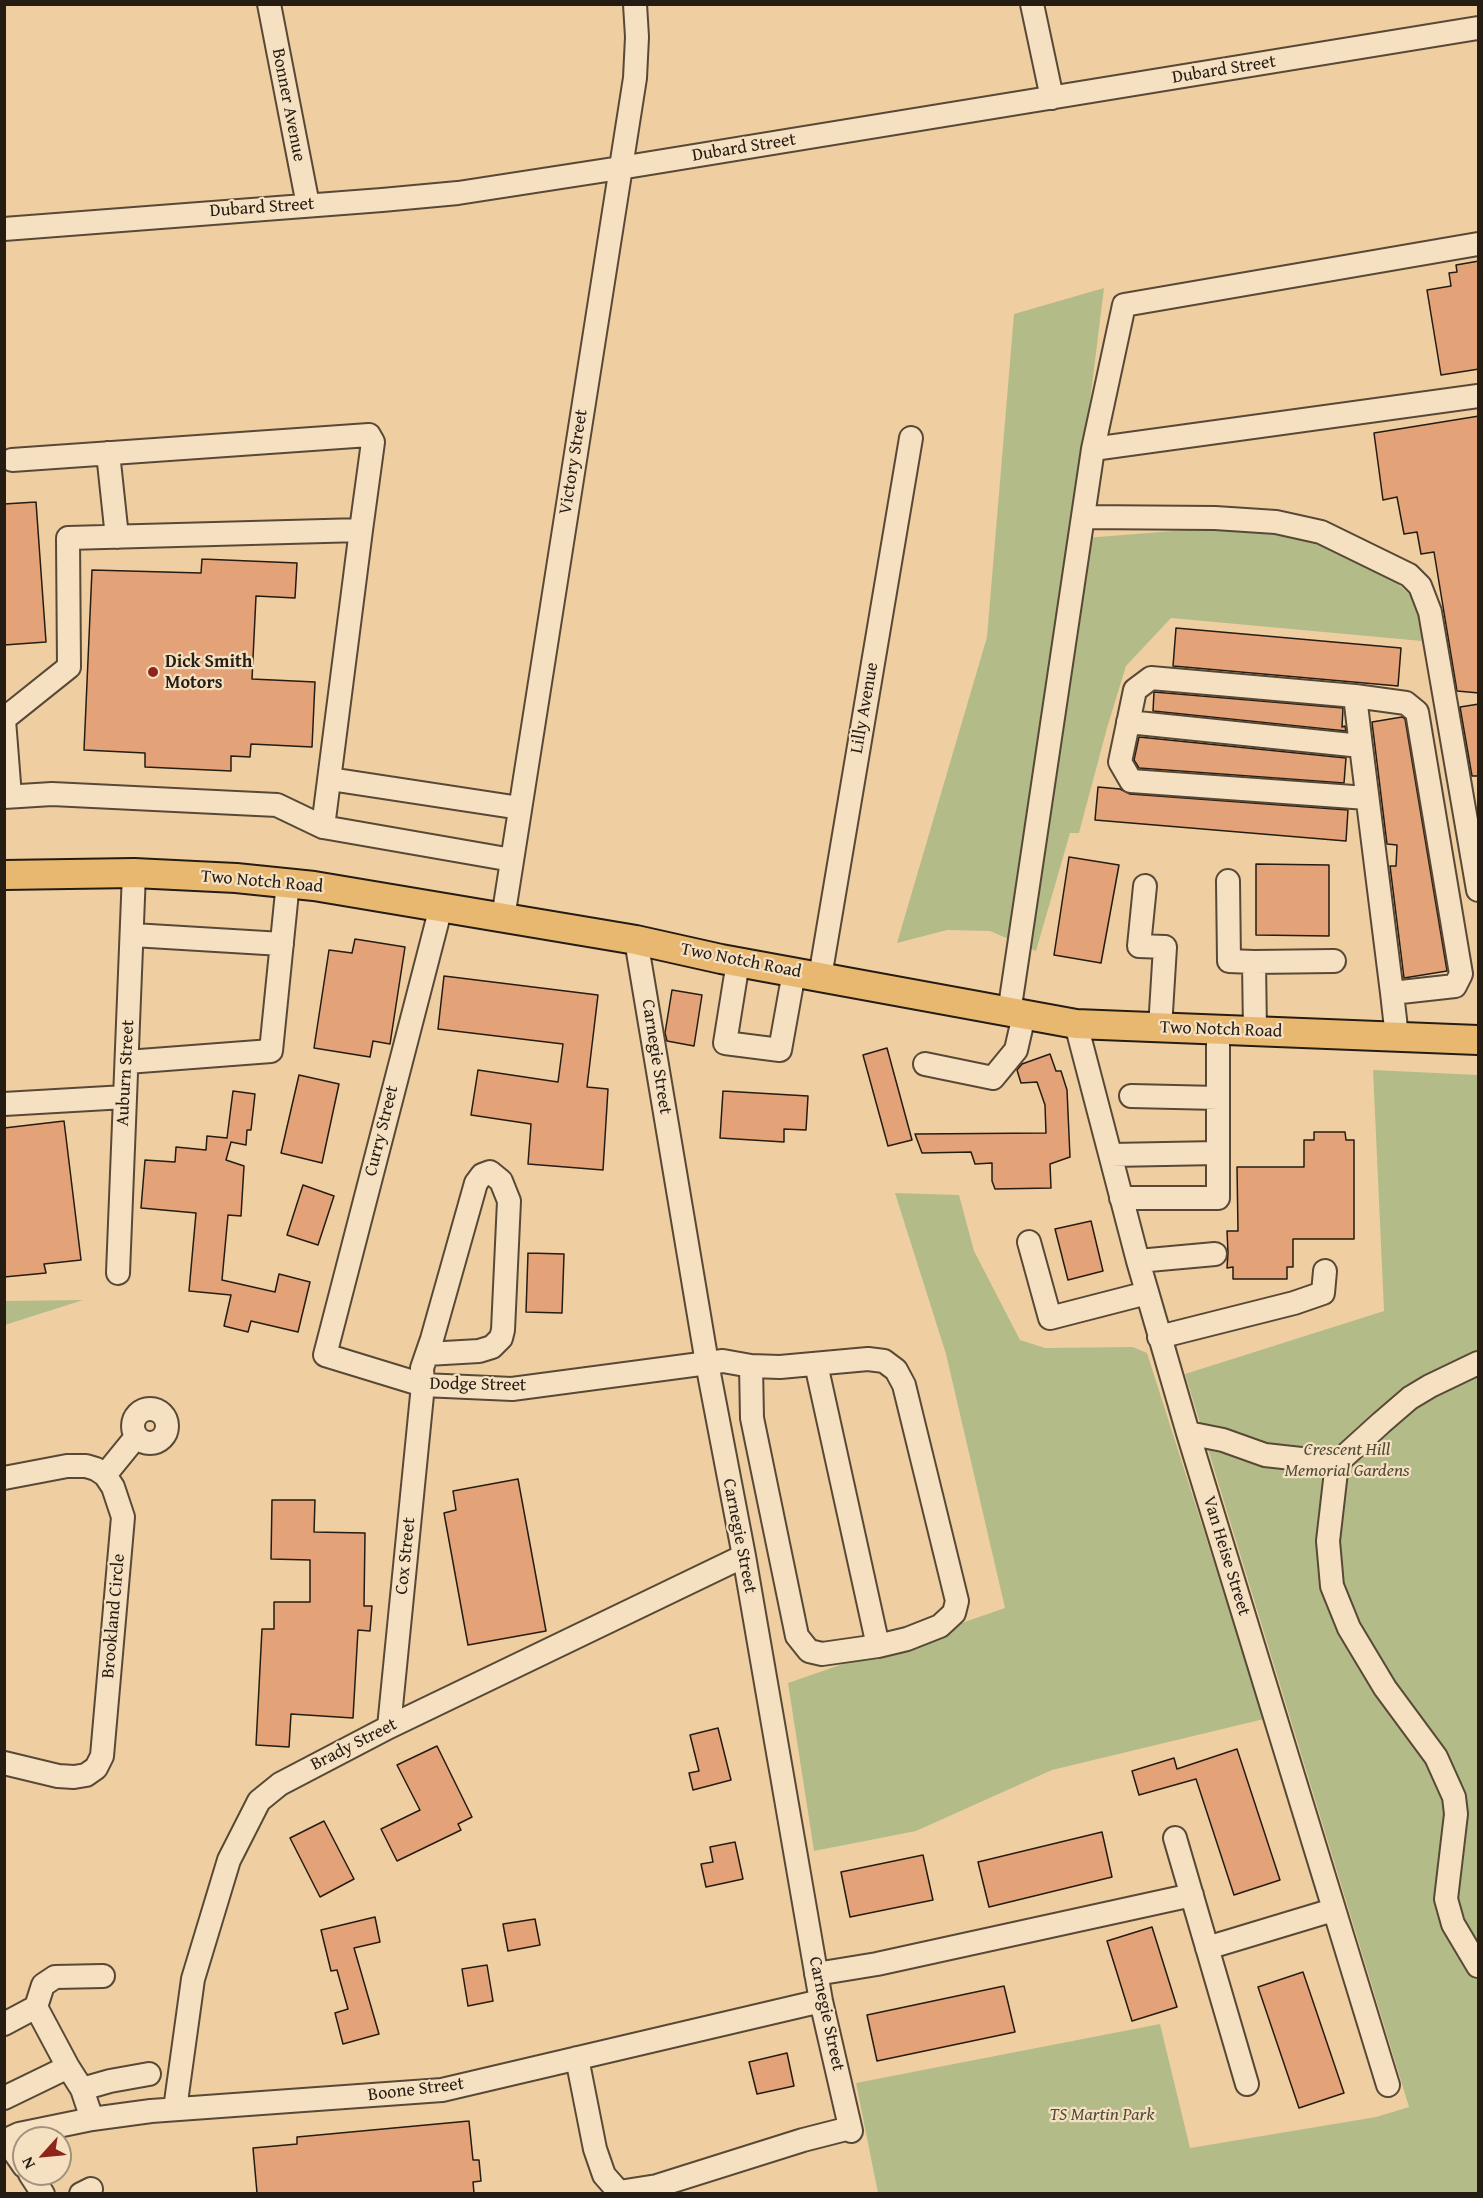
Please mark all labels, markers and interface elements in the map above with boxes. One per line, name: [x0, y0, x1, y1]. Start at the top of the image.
street label: Bonner Avenue: [266, 47, 310, 163]
street label: Dubard Street: [1171, 51, 1277, 89]
street label: Dubard Street: [691, 129, 797, 167]
street label: Dubard Street: [209, 194, 315, 222]
street label: Victory Street: [555, 408, 593, 516]
place label: Dick Smith Motors: [165, 651, 252, 694]
street label: Lilly Avenue: [846, 661, 884, 755]
marker: Dick Smith Motors: [146, 665, 160, 679]
street label: Two Notch Road: [200, 866, 324, 898]
street label: Two Notch Road: [679, 939, 803, 983]
street label: Carnegie Street: [636, 998, 676, 1116]
street label: Two Notch Road: [1159, 1017, 1283, 1043]
street label: Auburn Street: [112, 1019, 140, 1127]
street label: Curry Street: [360, 1083, 404, 1179]
street label: Dodge Street: [430, 1373, 526, 1397]
park label: Crescent Hill Memorial Gardens: [1284, 1439, 1410, 1482]
street label: Carnegie Street: [717, 1477, 761, 1595]
street label: Van Heise Street: [1198, 1494, 1254, 1618]
street label: Cox Street: [391, 1516, 421, 1596]
street label: Brookland Circle: [98, 1553, 130, 1679]
street label: Brady Street: [307, 1714, 401, 1776]
street label: Carnegie Street: [803, 1955, 849, 2073]
street label: Boone Street: [367, 2073, 465, 2107]
park label: TS Martin Park: [1050, 2104, 1154, 2126]
north arrow: [12, 2126, 72, 2186]
text: N: [15, 2153, 41, 2173]

